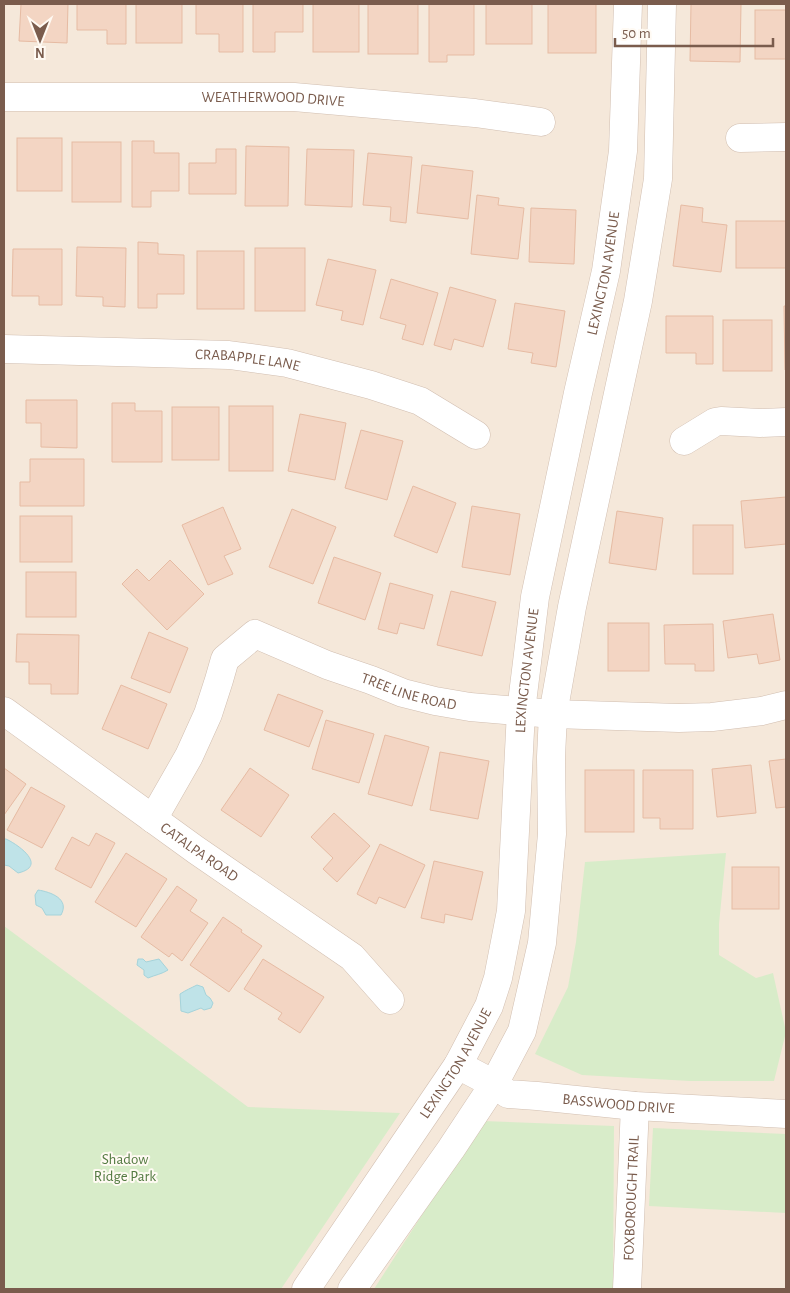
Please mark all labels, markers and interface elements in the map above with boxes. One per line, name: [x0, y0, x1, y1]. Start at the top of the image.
north arrow: [15, 15, 65, 65]
scale bar: [615, 15, 772, 47]
text: 50 m: [622, 26, 651, 41]
text: N: [35, 45, 45, 59]
street label: WEATHERWOOD DRIVE: [201, 90, 345, 109]
street label: LEXINGTON AVENUE: [584, 211, 622, 336]
street label: CRABAPPLE LANE: [195, 347, 302, 374]
street label: LEXINGTON AVENUE: [512, 607, 541, 733]
street label: TREE LINE ROAD: [360, 670, 458, 712]
street label: CATALPA ROAD: [158, 820, 241, 884]
street label: LEXINGTON AVENUE: [417, 1006, 494, 1121]
street label: BASSWOOD DRIVE: [562, 1091, 675, 1116]
street label: FOXBOROUGH TRAIL: [621, 1134, 641, 1261]
park label: Shadow Ridge Park: [94, 1152, 156, 1184]

